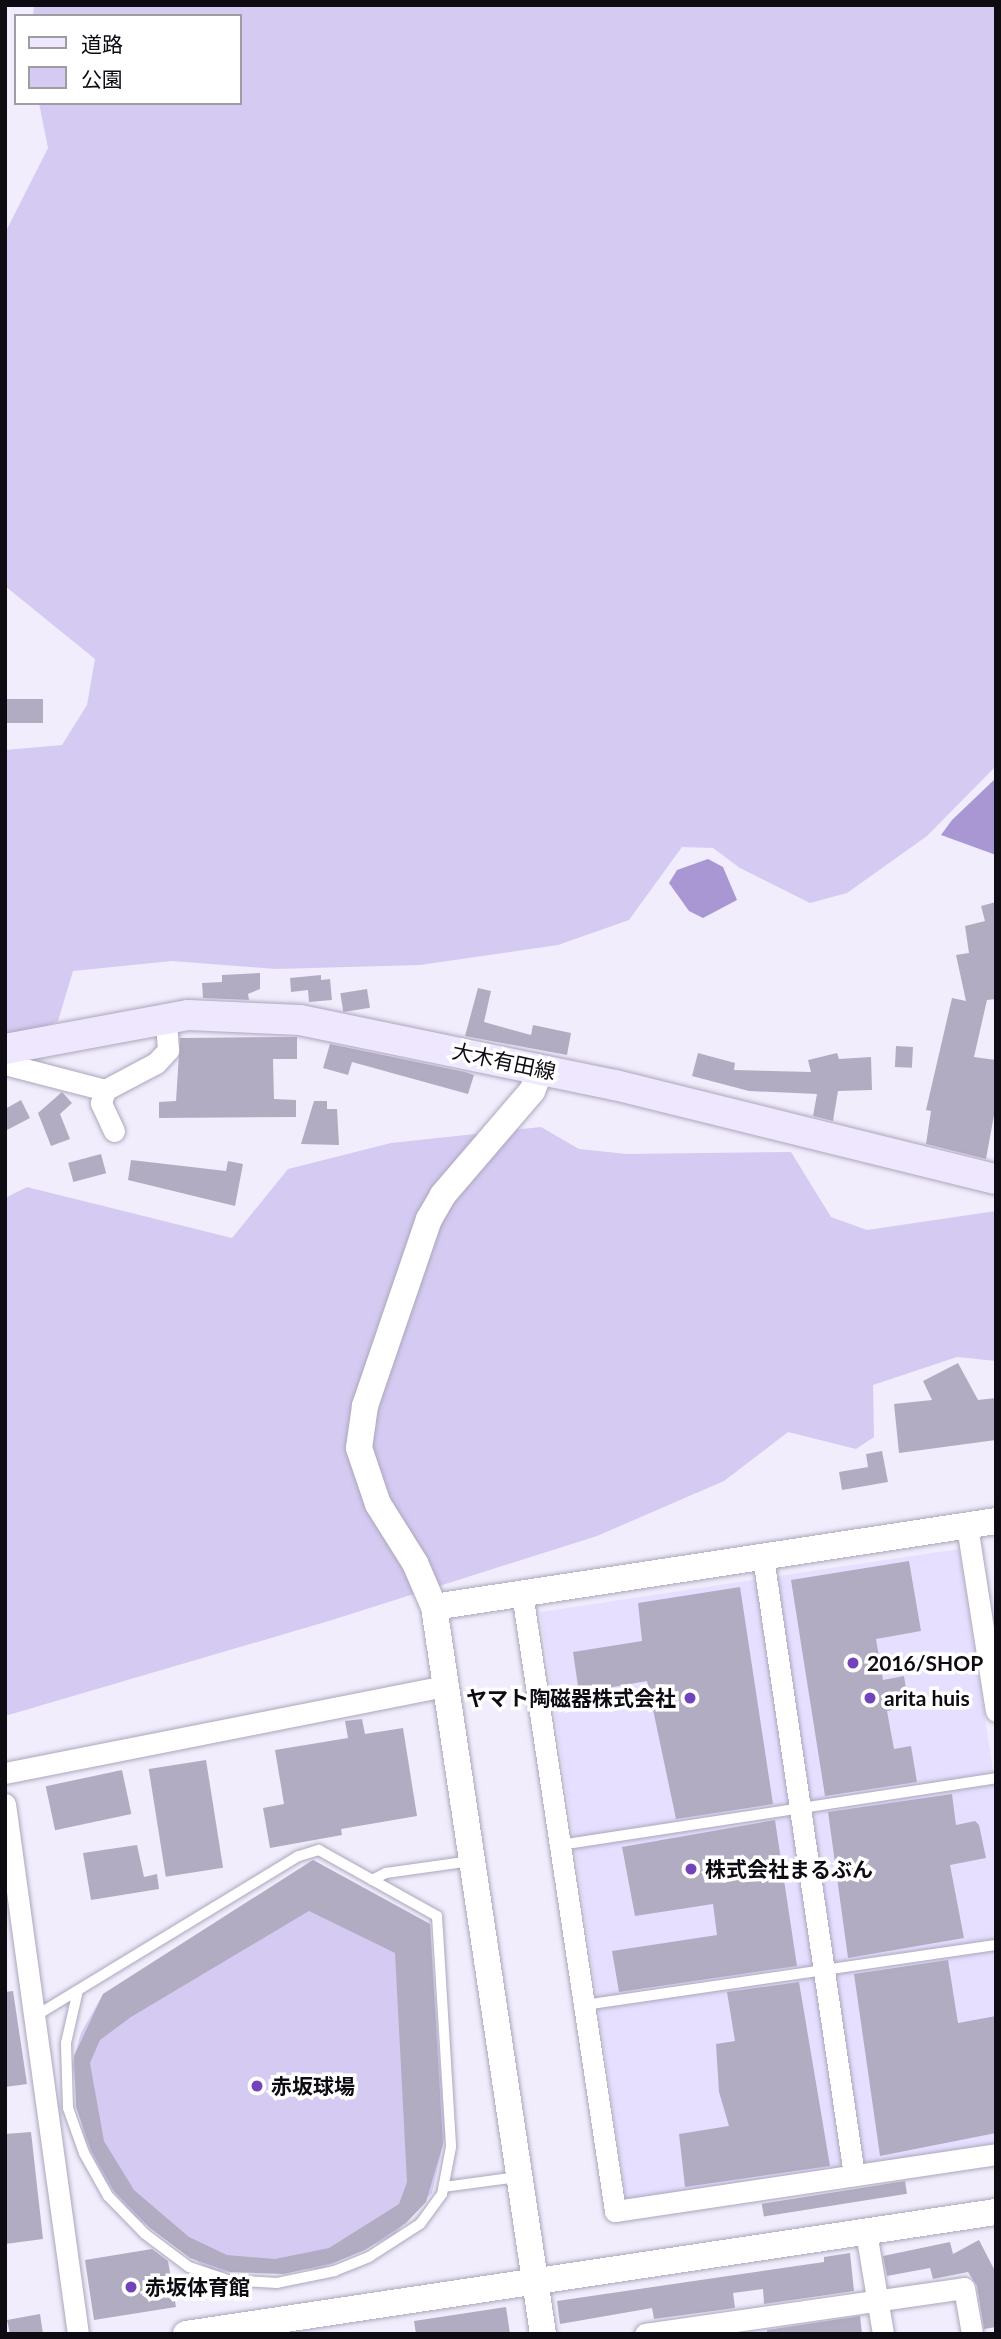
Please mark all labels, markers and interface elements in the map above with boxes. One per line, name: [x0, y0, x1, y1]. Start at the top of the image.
legend: [14, 14, 242, 105]
text: 道路: [81, 31, 123, 56]
text: 公園: [81, 66, 123, 91]
street label: 大木有田線: [450, 1038, 558, 1084]
place label: 2016/SHOP: [867, 1650, 983, 1676]
marker: 2016/SHOP: [845, 1655, 861, 1671]
place label: ヤマト陶磁器株式会社: [466, 1685, 676, 1711]
place label: arita huis: [884, 1685, 970, 1711]
marker: ヤマト陶磁器株式会社: [682, 1690, 698, 1706]
marker: arita huis: [862, 1690, 878, 1706]
place label: 株式会社まるぶん: [705, 1856, 873, 1882]
marker: 株式会社まるぶん: [683, 1861, 699, 1877]
place label: 赤坂球場: [271, 2073, 355, 2099]
marker: 赤坂球場: [249, 2078, 265, 2094]
place label: 赤坂体育館: [145, 2274, 250, 2300]
marker: 赤坂体育館: [123, 2279, 139, 2295]

